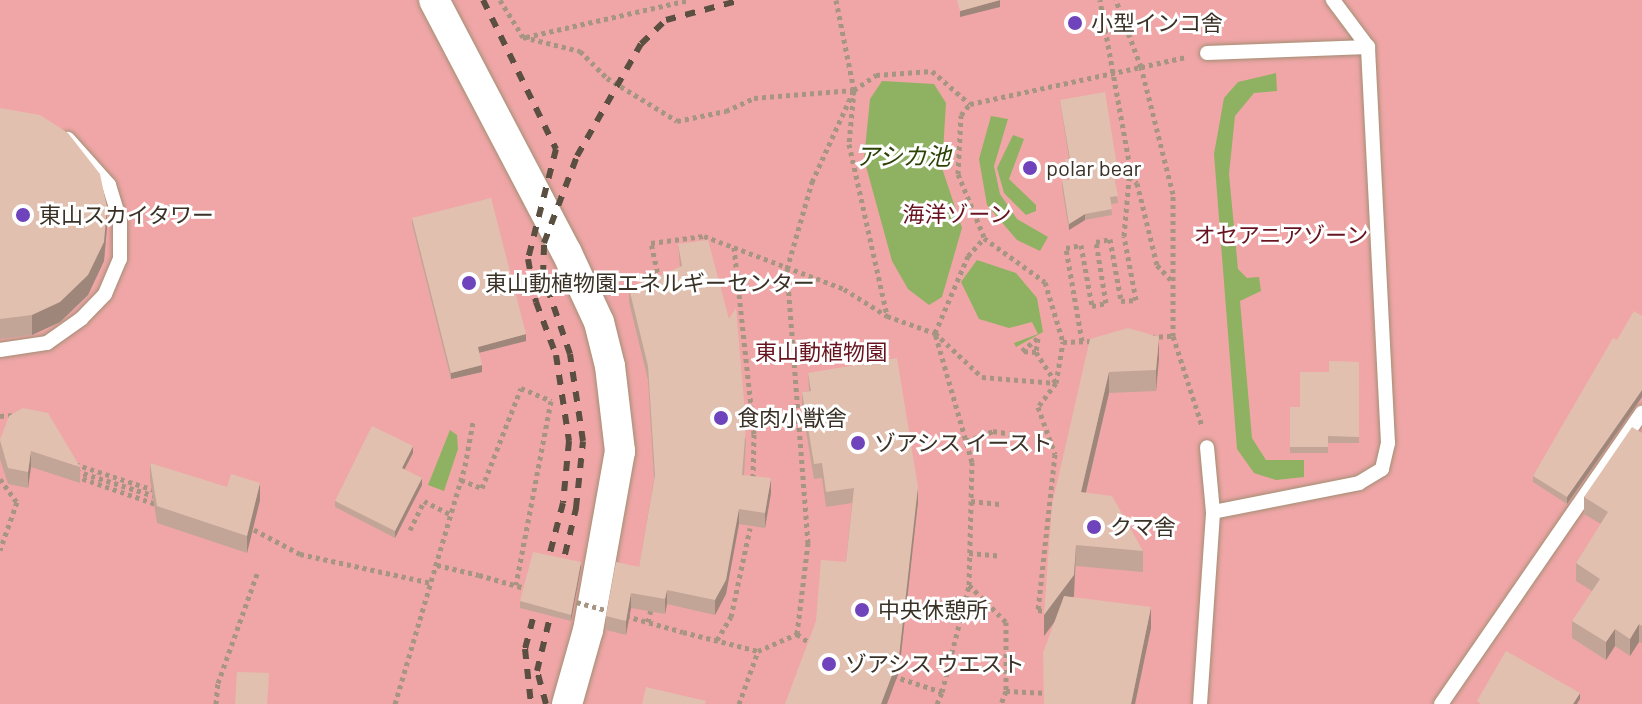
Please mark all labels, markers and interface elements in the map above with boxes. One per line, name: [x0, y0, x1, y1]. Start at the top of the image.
place label: 小型インコ舎: [1091, 10, 1223, 36]
marker: 小型インコ舎: [1066, 14, 1084, 32]
water label: アシカ池: [855, 142, 951, 170]
place label: polar bear: [1046, 155, 1141, 181]
marker: polar bear: [1021, 159, 1039, 177]
park label: 海洋ゾーン: [902, 201, 1012, 227]
place label: 東山スカイタワー: [39, 202, 215, 228]
marker: 東山スカイタワー: [14, 206, 32, 224]
park label: オセアニアゾーン: [1193, 222, 1369, 248]
place label: 東山動植物園エネルギーセンター: [485, 270, 815, 296]
marker: 東山動植物園エネルギーセンター: [460, 274, 478, 292]
park label: 東山動植物園: [755, 339, 887, 365]
place label: 食肉小獣舎: [737, 405, 847, 431]
marker: 食肉小獣舎: [712, 409, 730, 427]
place label: ゾアシス イースト: [874, 430, 1054, 456]
marker: ゾアシス イースト: [849, 434, 867, 452]
place label: クマ舎: [1110, 514, 1176, 540]
marker: クマ舎: [1085, 518, 1103, 536]
place label: 中央休憩所: [878, 597, 988, 623]
marker: 中央休憩所: [853, 601, 871, 619]
place label: ゾアシス ウエスト: [845, 651, 1025, 677]
marker: ゾアシス ウエスト: [820, 655, 838, 673]

